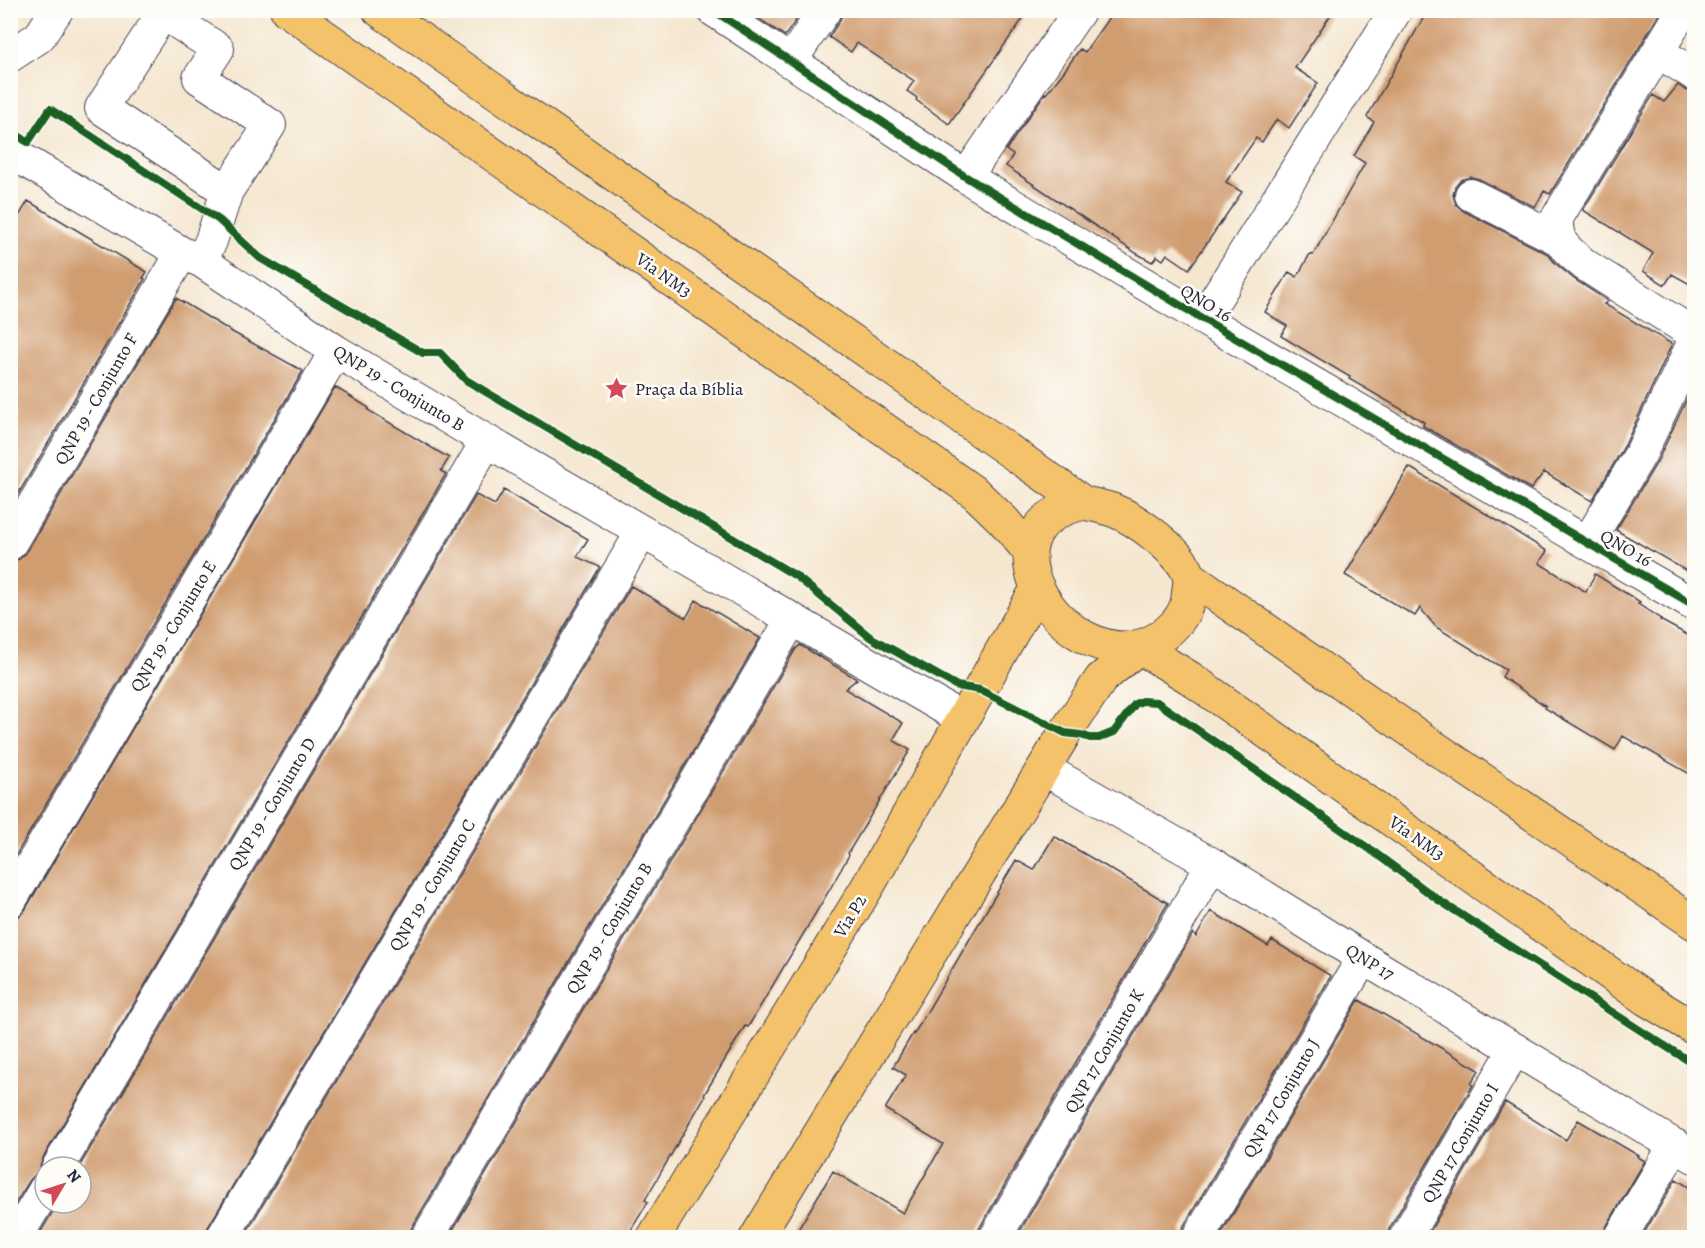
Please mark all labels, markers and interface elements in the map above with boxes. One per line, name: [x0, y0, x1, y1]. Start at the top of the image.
street label: Via NM3: [631, 247, 697, 303]
street label: QNO 16: [1176, 278, 1236, 328]
street label: QNP 19 - Conjunto F: [49, 329, 143, 469]
street label: QNP 19 - Conjunto B: [329, 339, 469, 437]
place icon: Praça da Bíblia: [604, 376, 630, 402]
place label: Praça da Bíblia: [635, 377, 744, 401]
street label: QNO 16: [1596, 524, 1656, 572]
street label: QNP 19 - Conjunto E: [124, 556, 222, 696]
street label: QNP 19 - Conjunto D: [223, 733, 321, 875]
street label: Via NM3: [1384, 810, 1450, 866]
street label: QNP 19 - Conjunto C: [383, 814, 481, 956]
street label: QNP 19 - Conjunto B: [560, 858, 658, 998]
street label: Via P2: [827, 890, 872, 943]
street label: QNP 17: [1341, 938, 1399, 986]
street label: QNP 17 Conjunto K: [1059, 984, 1150, 1118]
street label: QNP 17 Conjunto J: [1237, 1034, 1325, 1162]
street label: QNP 17 Conjunto I: [1416, 1079, 1504, 1207]
north arrow: [33, 1155, 93, 1215]
text: N: [62, 1165, 86, 1188]

